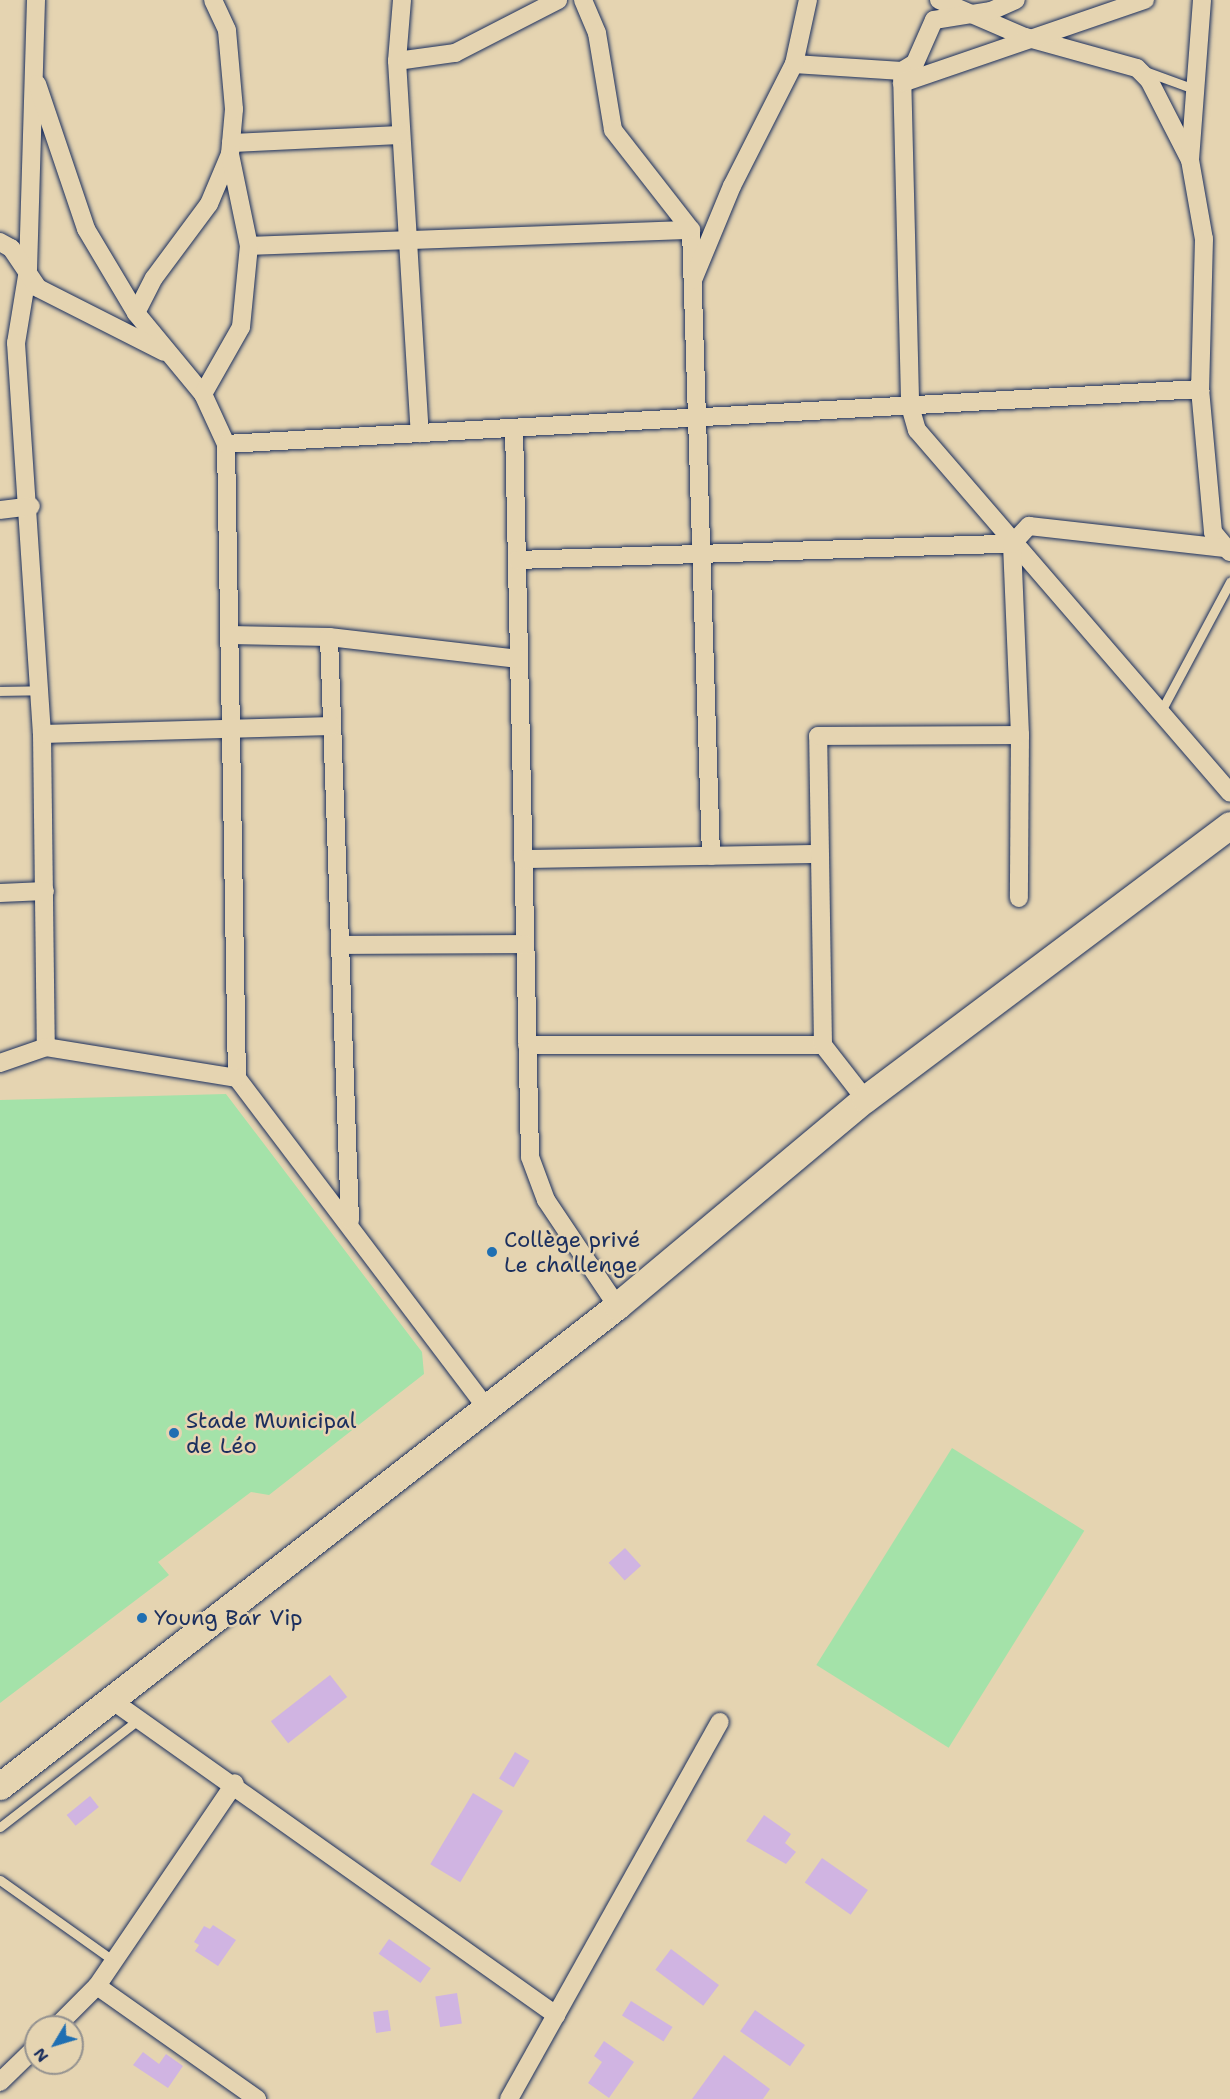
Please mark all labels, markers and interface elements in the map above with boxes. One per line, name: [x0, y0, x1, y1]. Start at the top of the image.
place label: Collège privé Le challenge: [504, 1226, 640, 1278]
marker: Collège privé Le challenge: [485, 1245, 499, 1259]
place label: Stade Municipal de Léo: [186, 1407, 356, 1458]
marker: Stade Municipal de Léo: [167, 1426, 181, 1440]
place label: Young Bar Vip: [154, 1605, 303, 1631]
marker: Young Bar Vip: [135, 1611, 149, 1625]
north arrow: [24, 2015, 84, 2075]
text: N: [29, 2044, 53, 2067]

